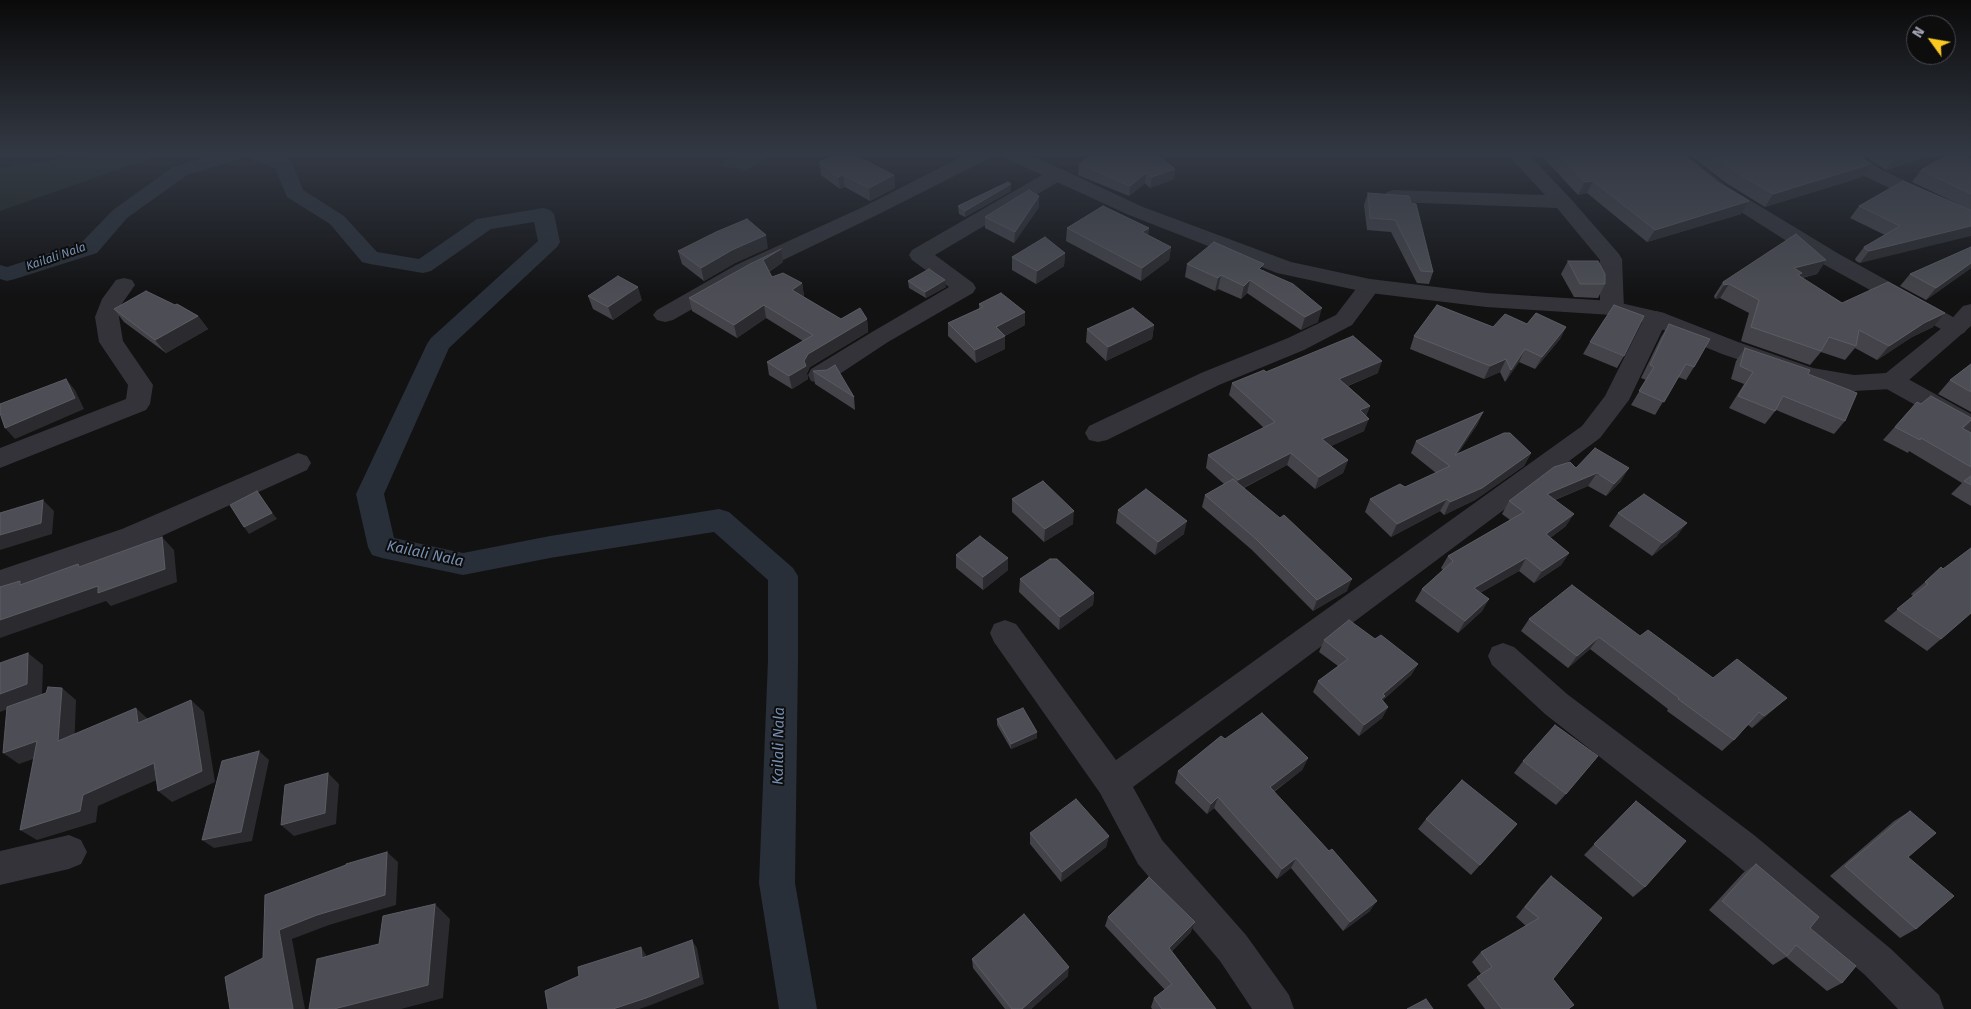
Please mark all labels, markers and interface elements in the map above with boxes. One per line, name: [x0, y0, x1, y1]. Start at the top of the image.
north arrow: [1906, 15, 1956, 65]
text: N: [1909, 24, 1928, 41]
water label: Kailali Nala: [24, 240, 88, 274]
water label: Kailali Nala: [385, 537, 465, 571]
water label: Kailali Nala: [769, 707, 789, 785]

